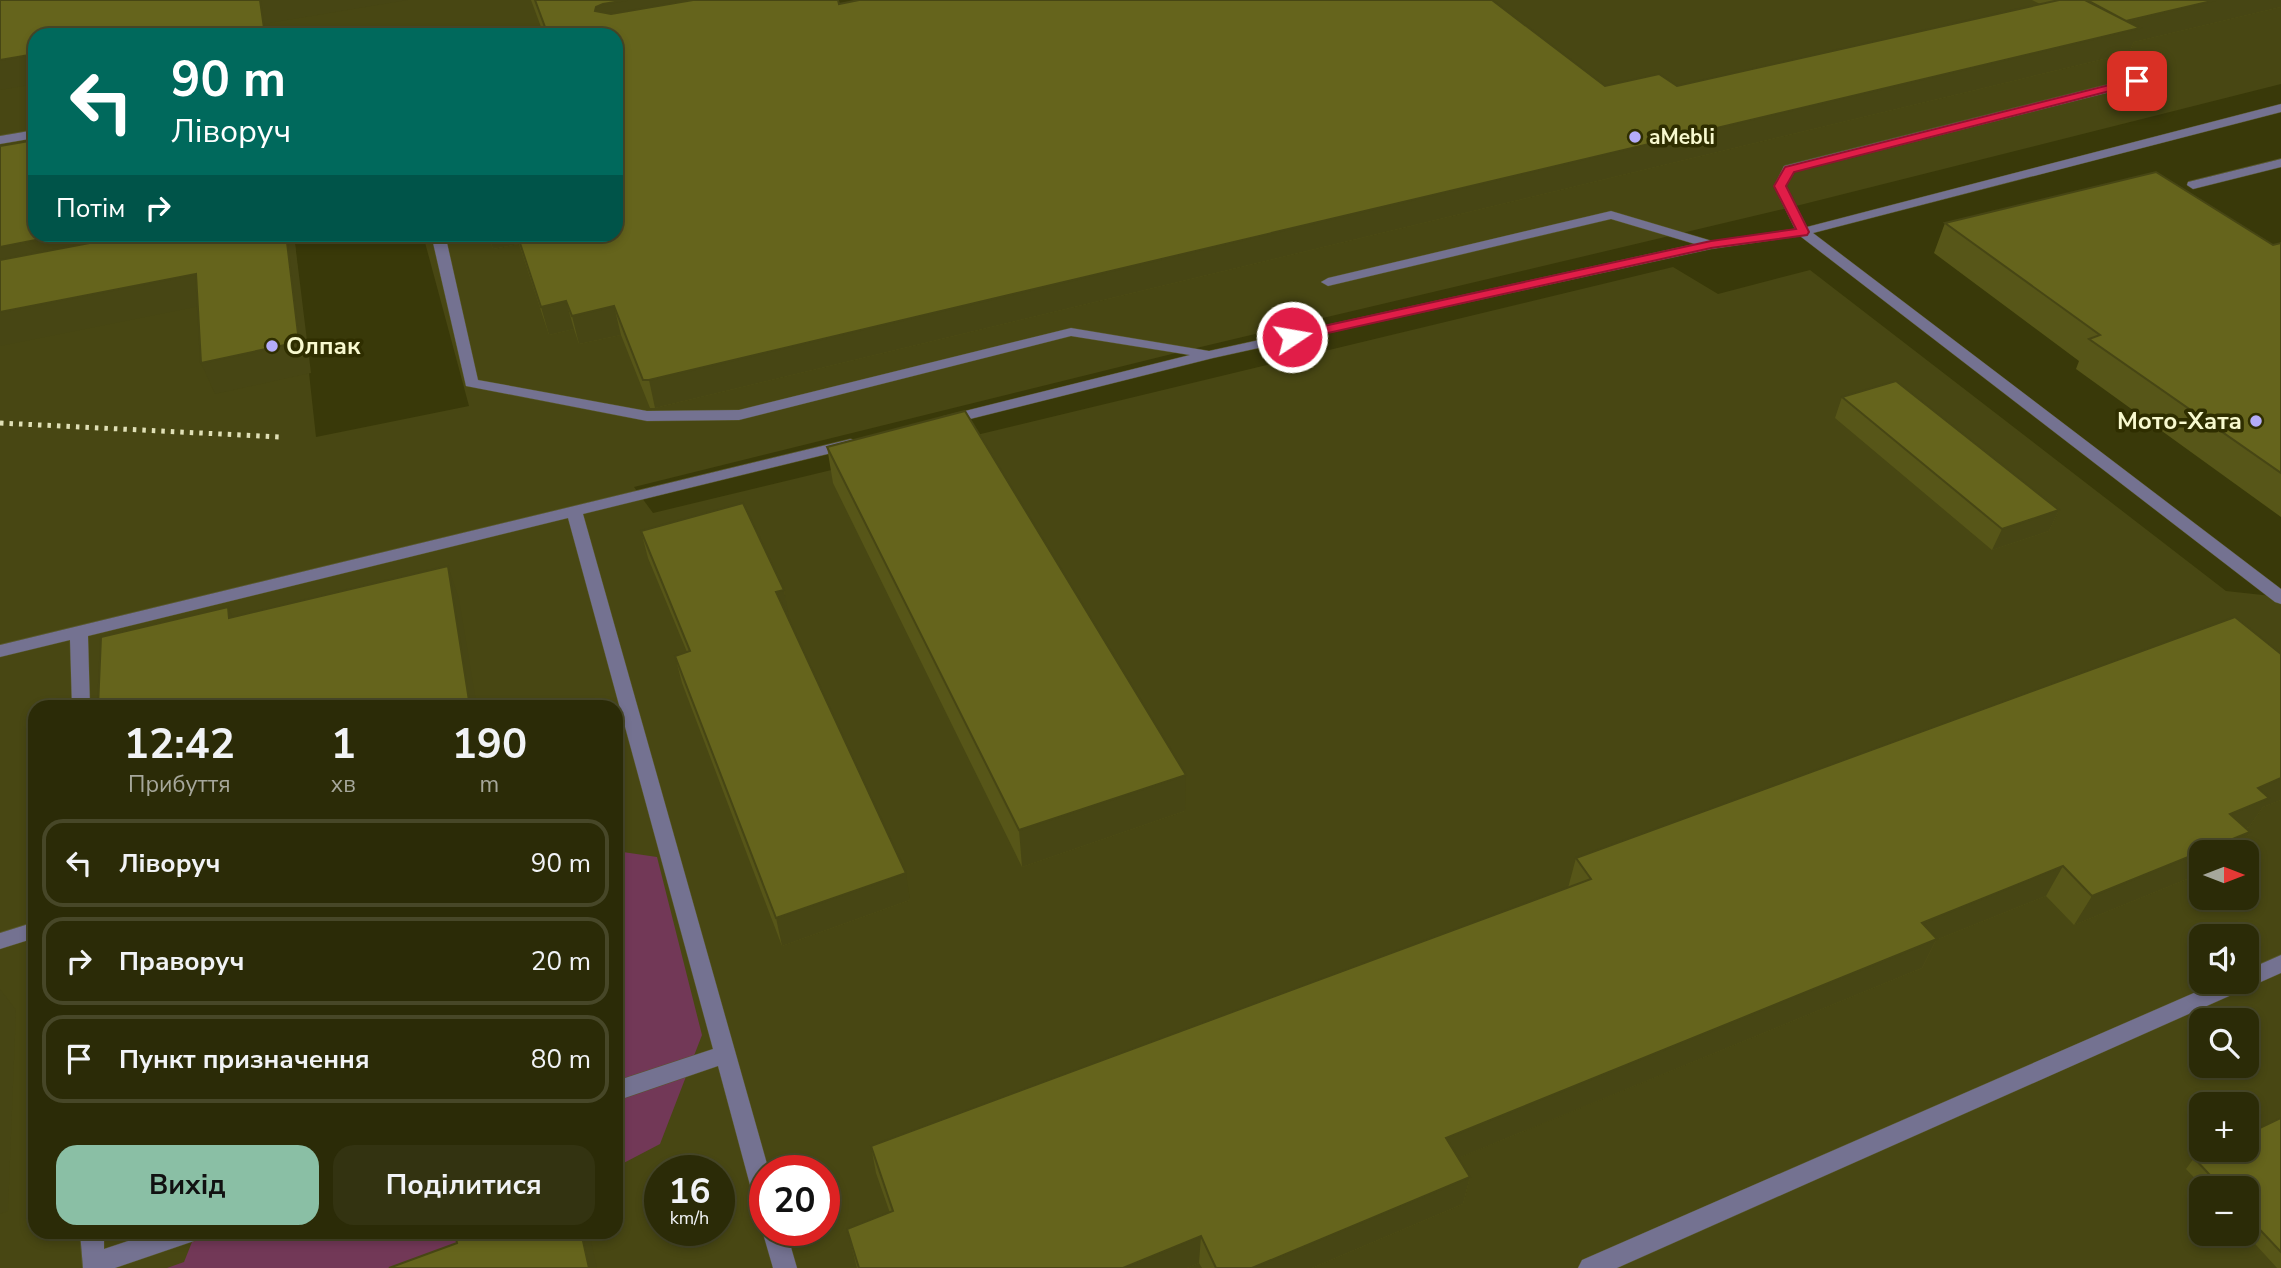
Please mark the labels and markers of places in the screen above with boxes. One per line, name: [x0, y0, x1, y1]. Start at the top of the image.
pin: [2107, 51, 2167, 111]
place label: aMebli: [1649, 123, 1715, 151]
marker: aMebli: [1627, 129, 1643, 145]
place label: Олпак: [286, 330, 361, 362]
marker: Олпак: [264, 338, 280, 354]
place label: Мото-Хата: [2117, 405, 2242, 437]
marker: Мото-Хата: [2248, 413, 2264, 429]

